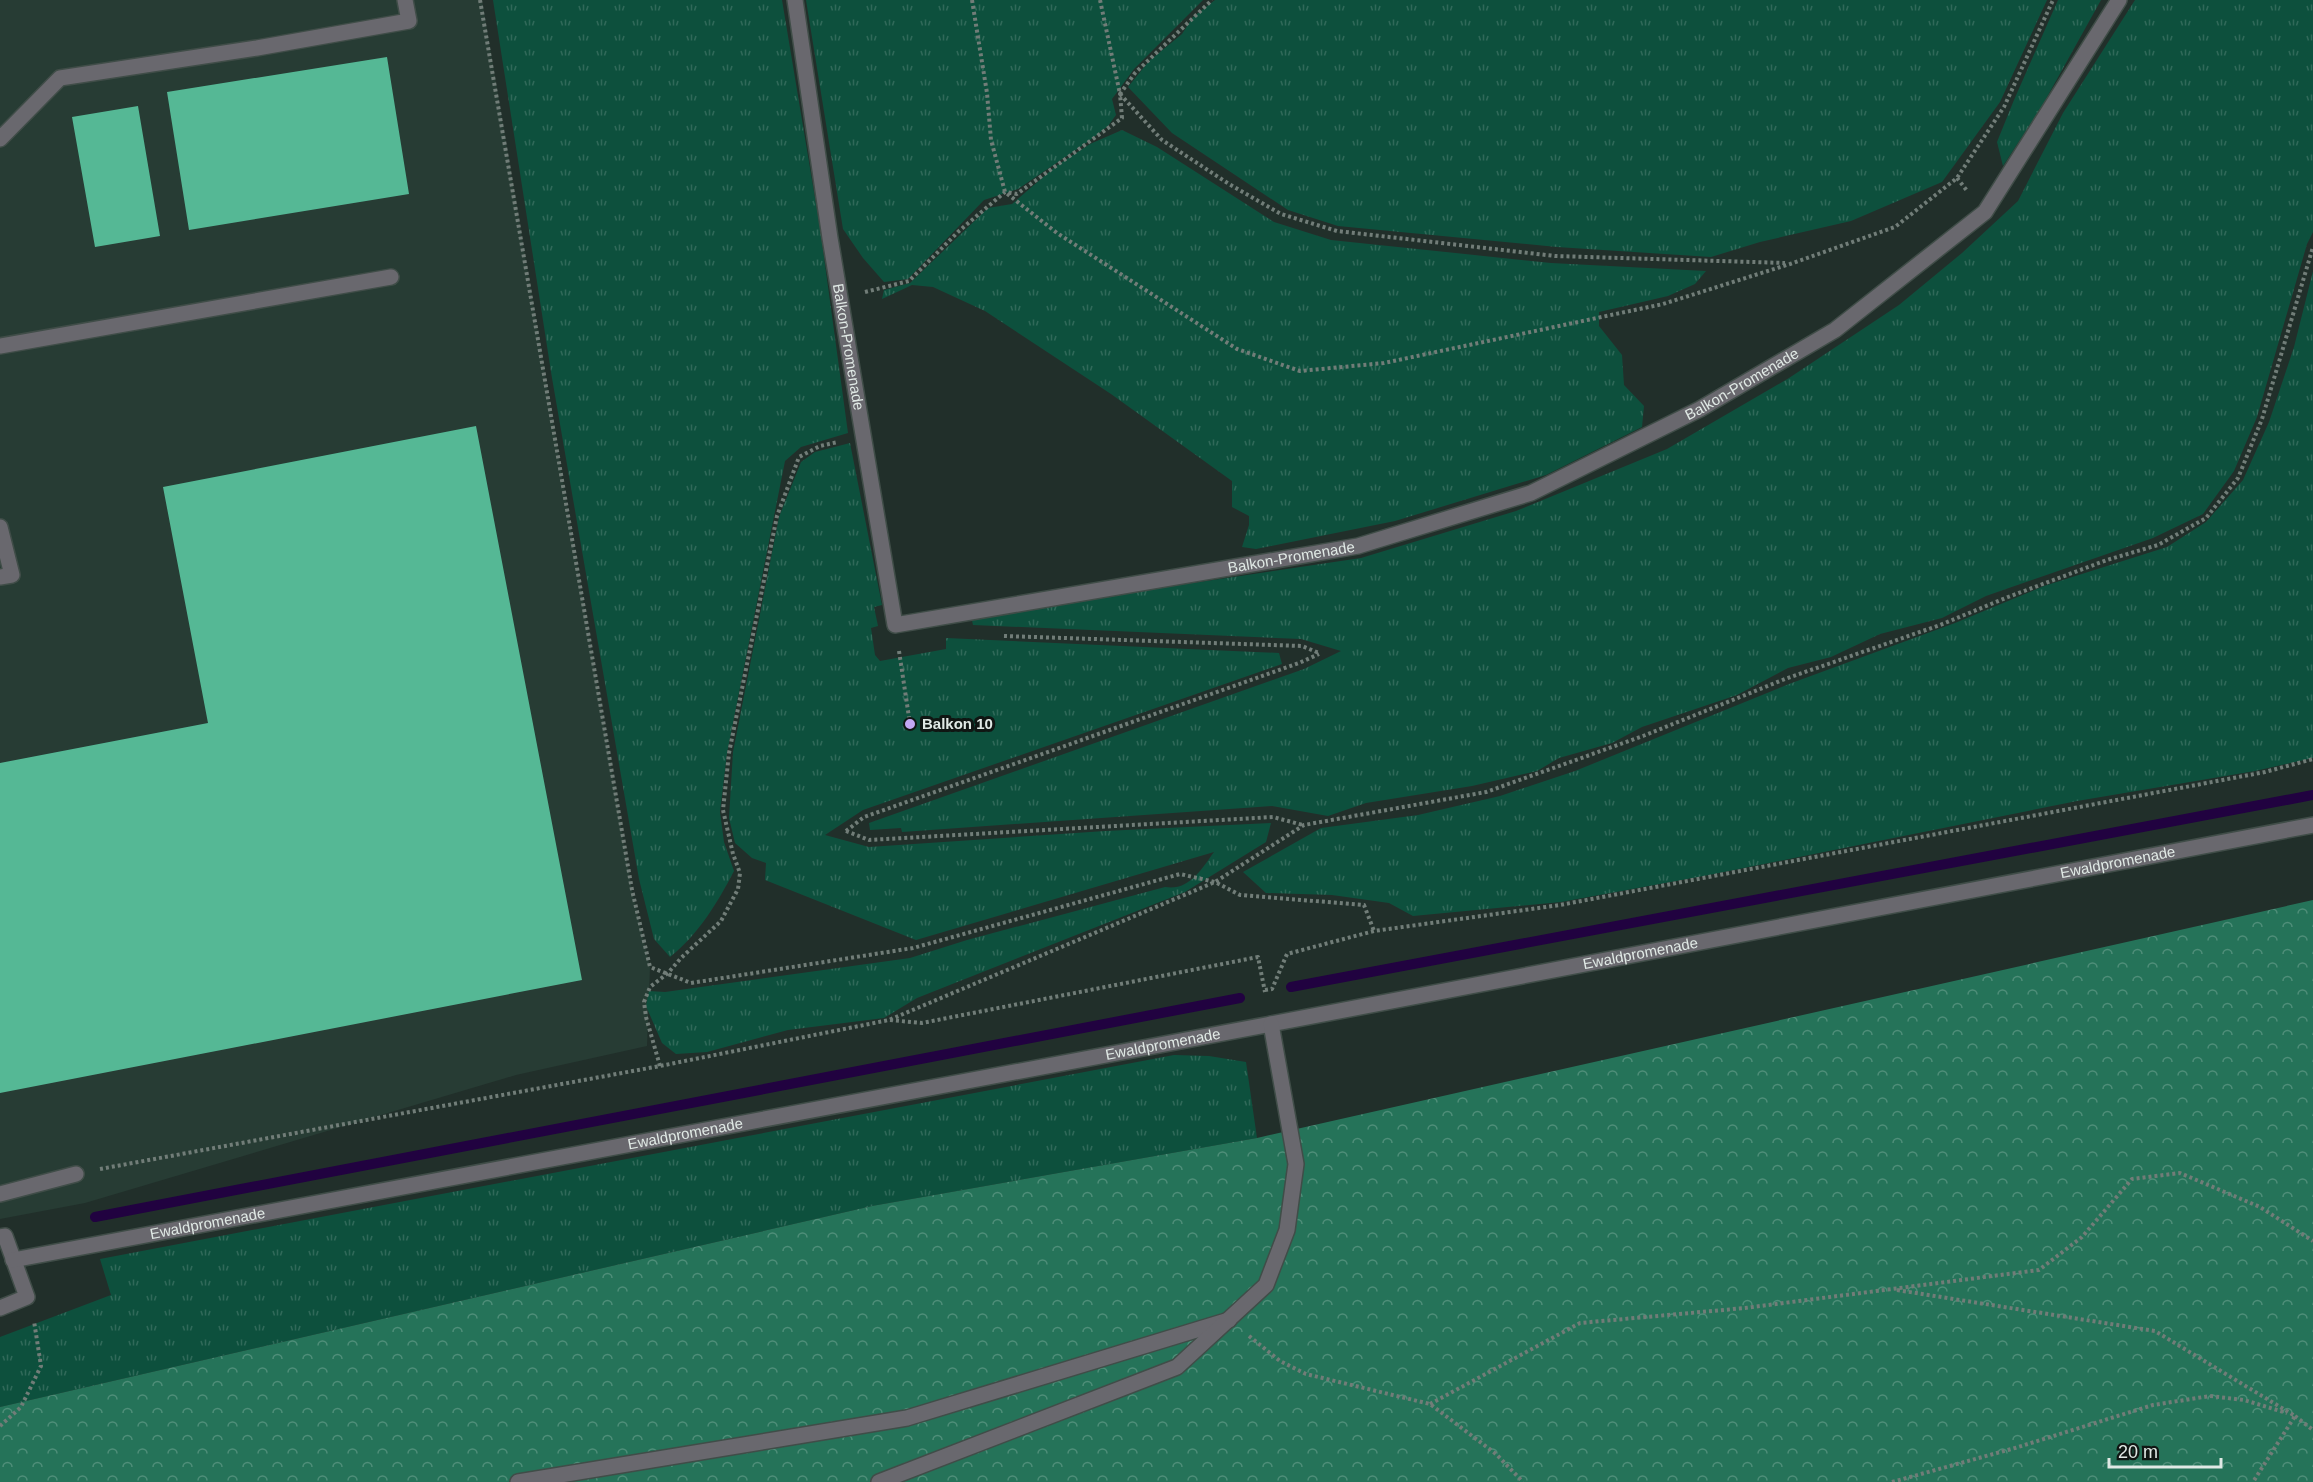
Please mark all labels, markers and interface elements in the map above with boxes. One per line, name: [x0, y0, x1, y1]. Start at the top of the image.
street label: Balkon-Promenade: [830, 282, 868, 412]
street label: Balkon-Promenade: [1682, 344, 1801, 423]
street label: Balkon-Promenade: [1226, 538, 1356, 576]
place label: Balkon 10: [922, 715, 993, 732]
marker: Balkon 10: [903, 717, 917, 731]
street label: Ewaldpromenade: [2059, 842, 2177, 881]
street label: Ewaldpromenade: [1581, 934, 1699, 972]
street label: Ewaldpromenade: [1104, 1025, 1222, 1063]
street label: Ewaldpromenade: [626, 1114, 744, 1153]
street label: Ewaldpromenade: [149, 1204, 266, 1242]
scale bar: [2109, 1431, 2222, 1469]
text: 20 m: [2118, 1442, 2158, 1462]

